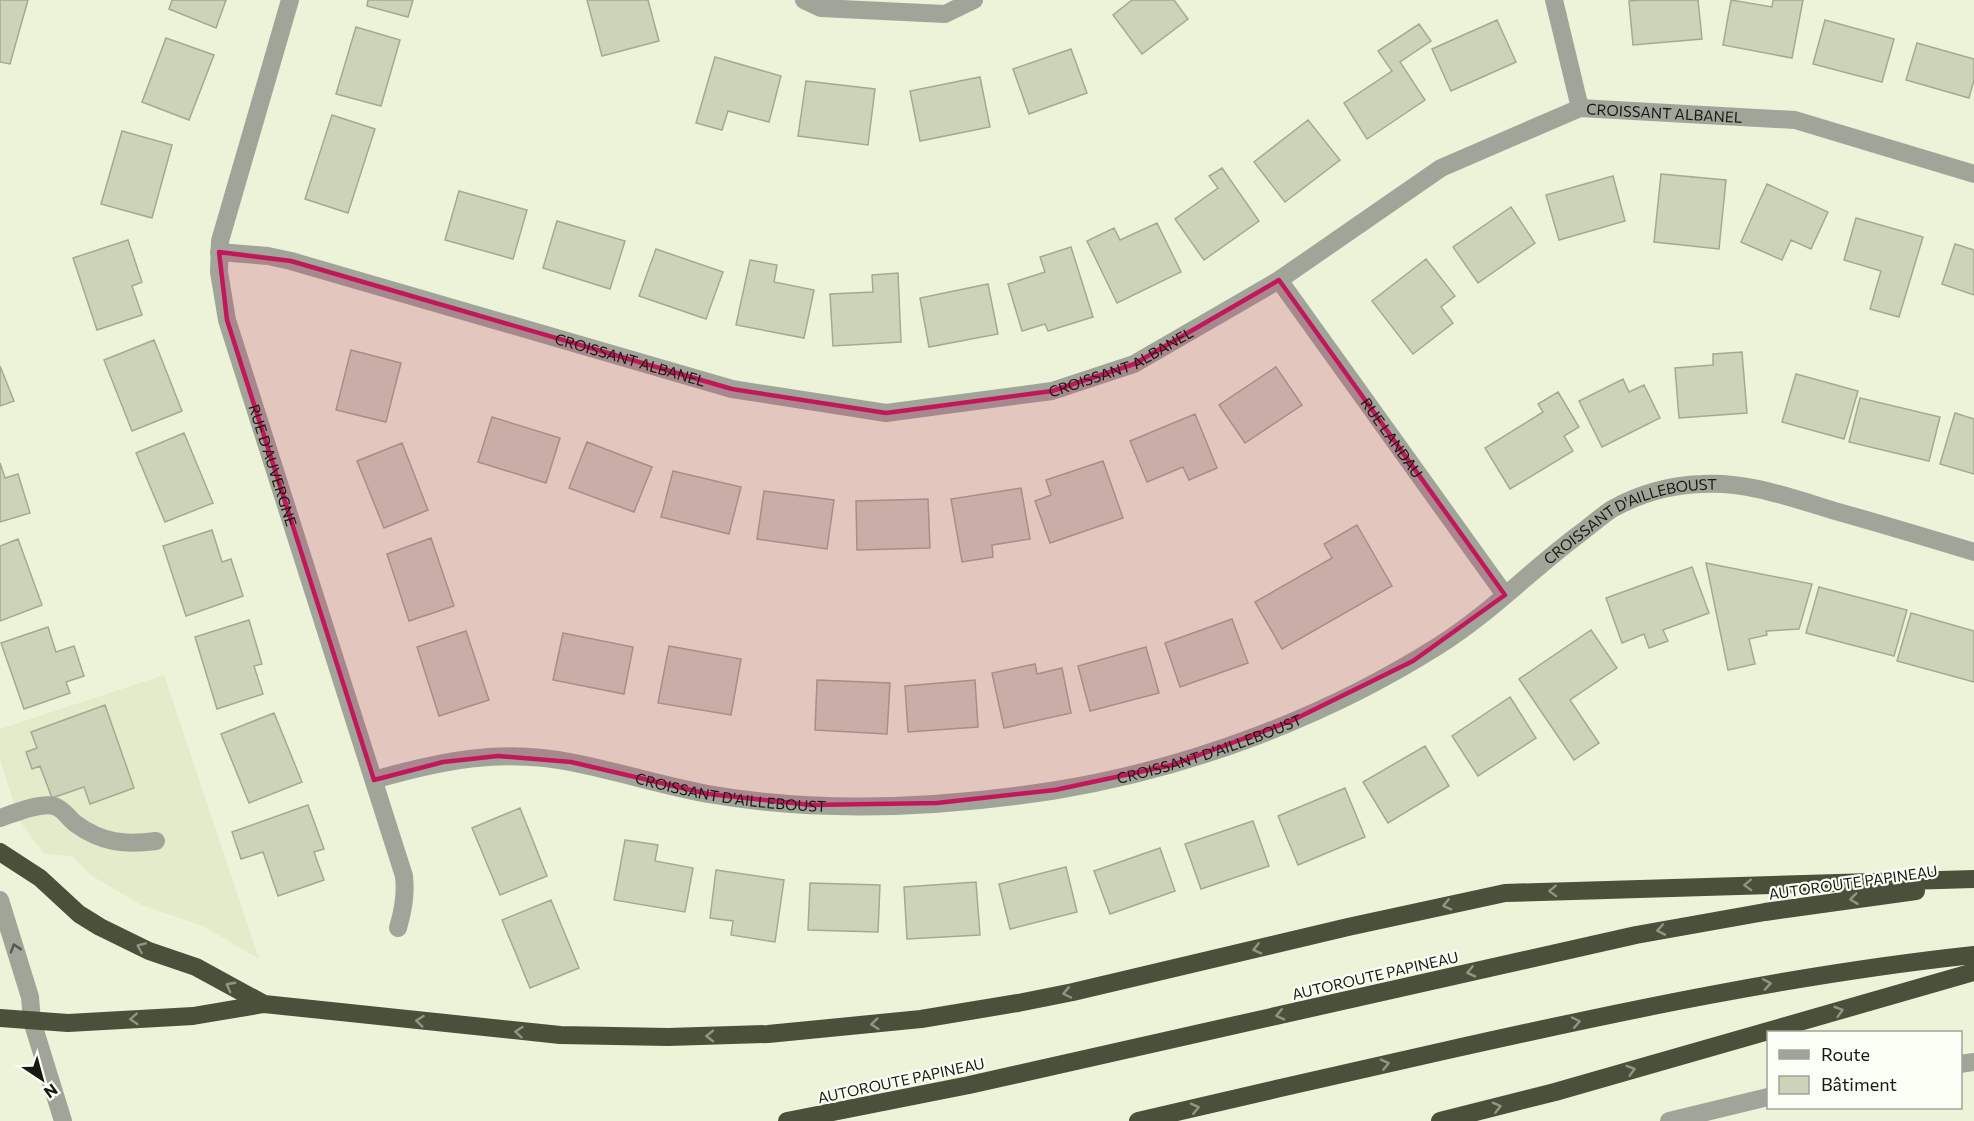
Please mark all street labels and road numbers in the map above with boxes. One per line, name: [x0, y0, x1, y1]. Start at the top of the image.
street label: CROISSANT ALBANEL: [1586, 99, 1743, 126]
street label: CROISSANT ALBANEL: [1046, 323, 1196, 401]
street label: CROISSANT ALBANEL: [553, 329, 708, 390]
street label: RUE LANDAU: [1357, 394, 1427, 481]
street label: RUE D'AUVERGNE: [245, 402, 301, 528]
street label: CROISSANT D'AILLEBOUST: [1540, 475, 1717, 568]
street label: CROISSANT D'AILLEBOUST: [1115, 710, 1305, 787]
street label: CROISSANT D'AILLEBOUST: [633, 769, 827, 815]
street label: AUTOROUTE PAPINEAU: [1767, 861, 1939, 903]
street label: AUTOROUTE PAPINEAU: [1290, 947, 1460, 1003]
street label: AUTOROUTE PAPINEAU: [816, 1053, 986, 1107]

